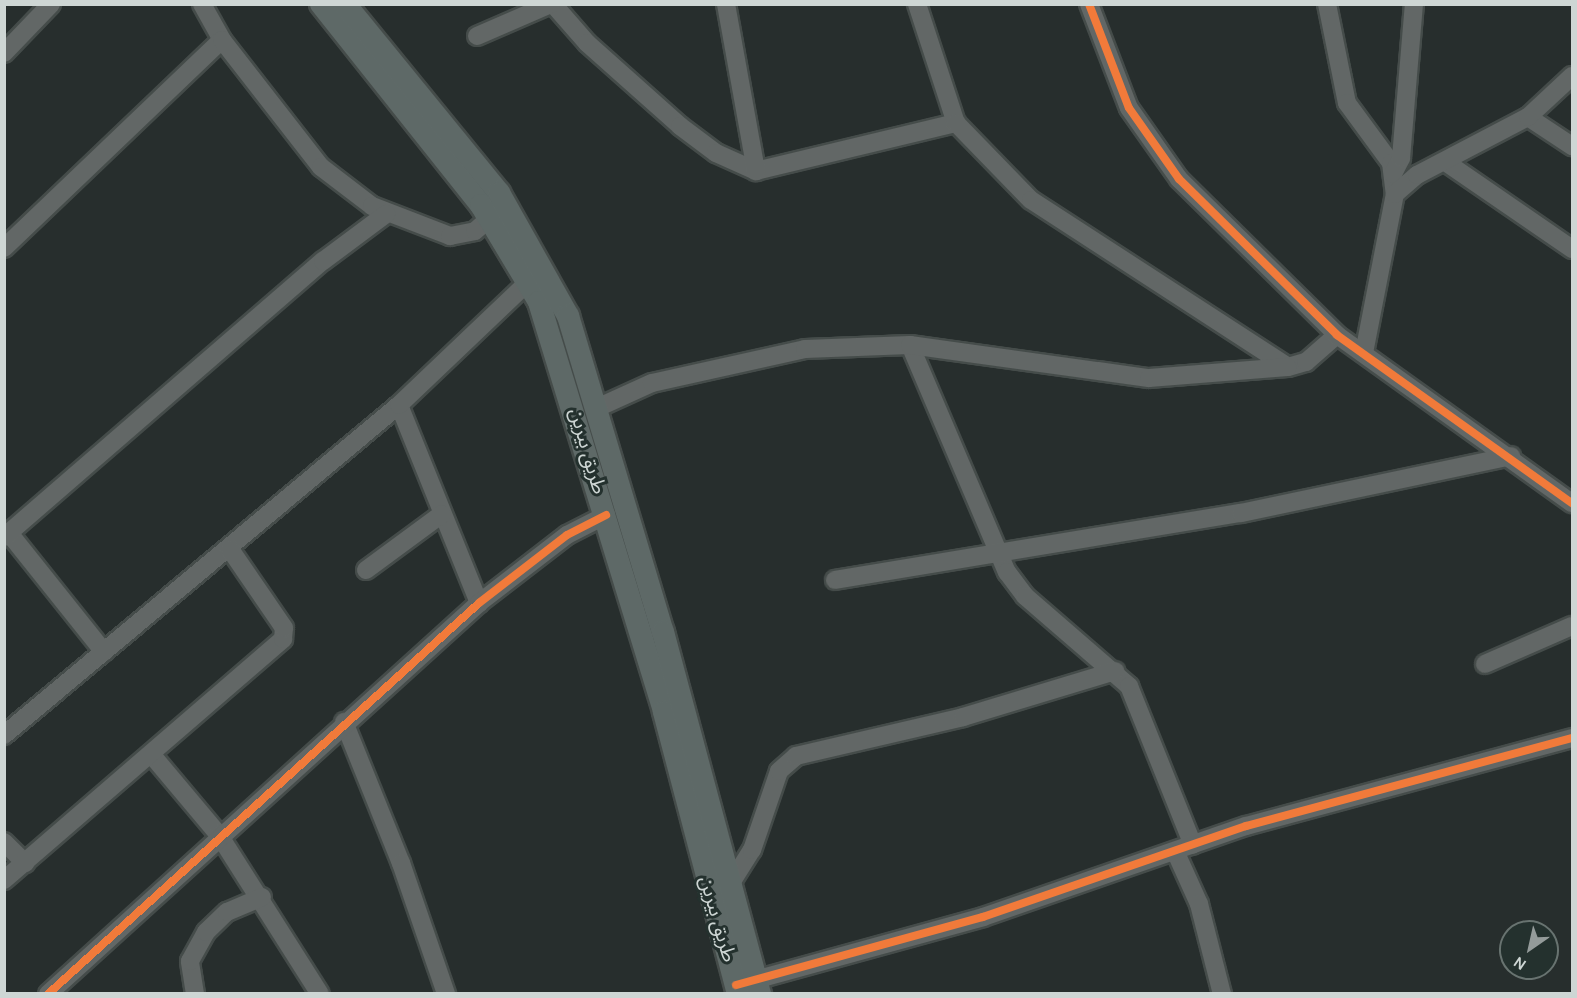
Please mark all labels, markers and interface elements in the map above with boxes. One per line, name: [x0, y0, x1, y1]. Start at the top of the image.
street label: طريق بيرين: [564, 405, 612, 497]
street label: طريق بيرين: [694, 873, 742, 965]
north arrow: [1499, 920, 1559, 980]
text: N: [1510, 953, 1530, 975]

